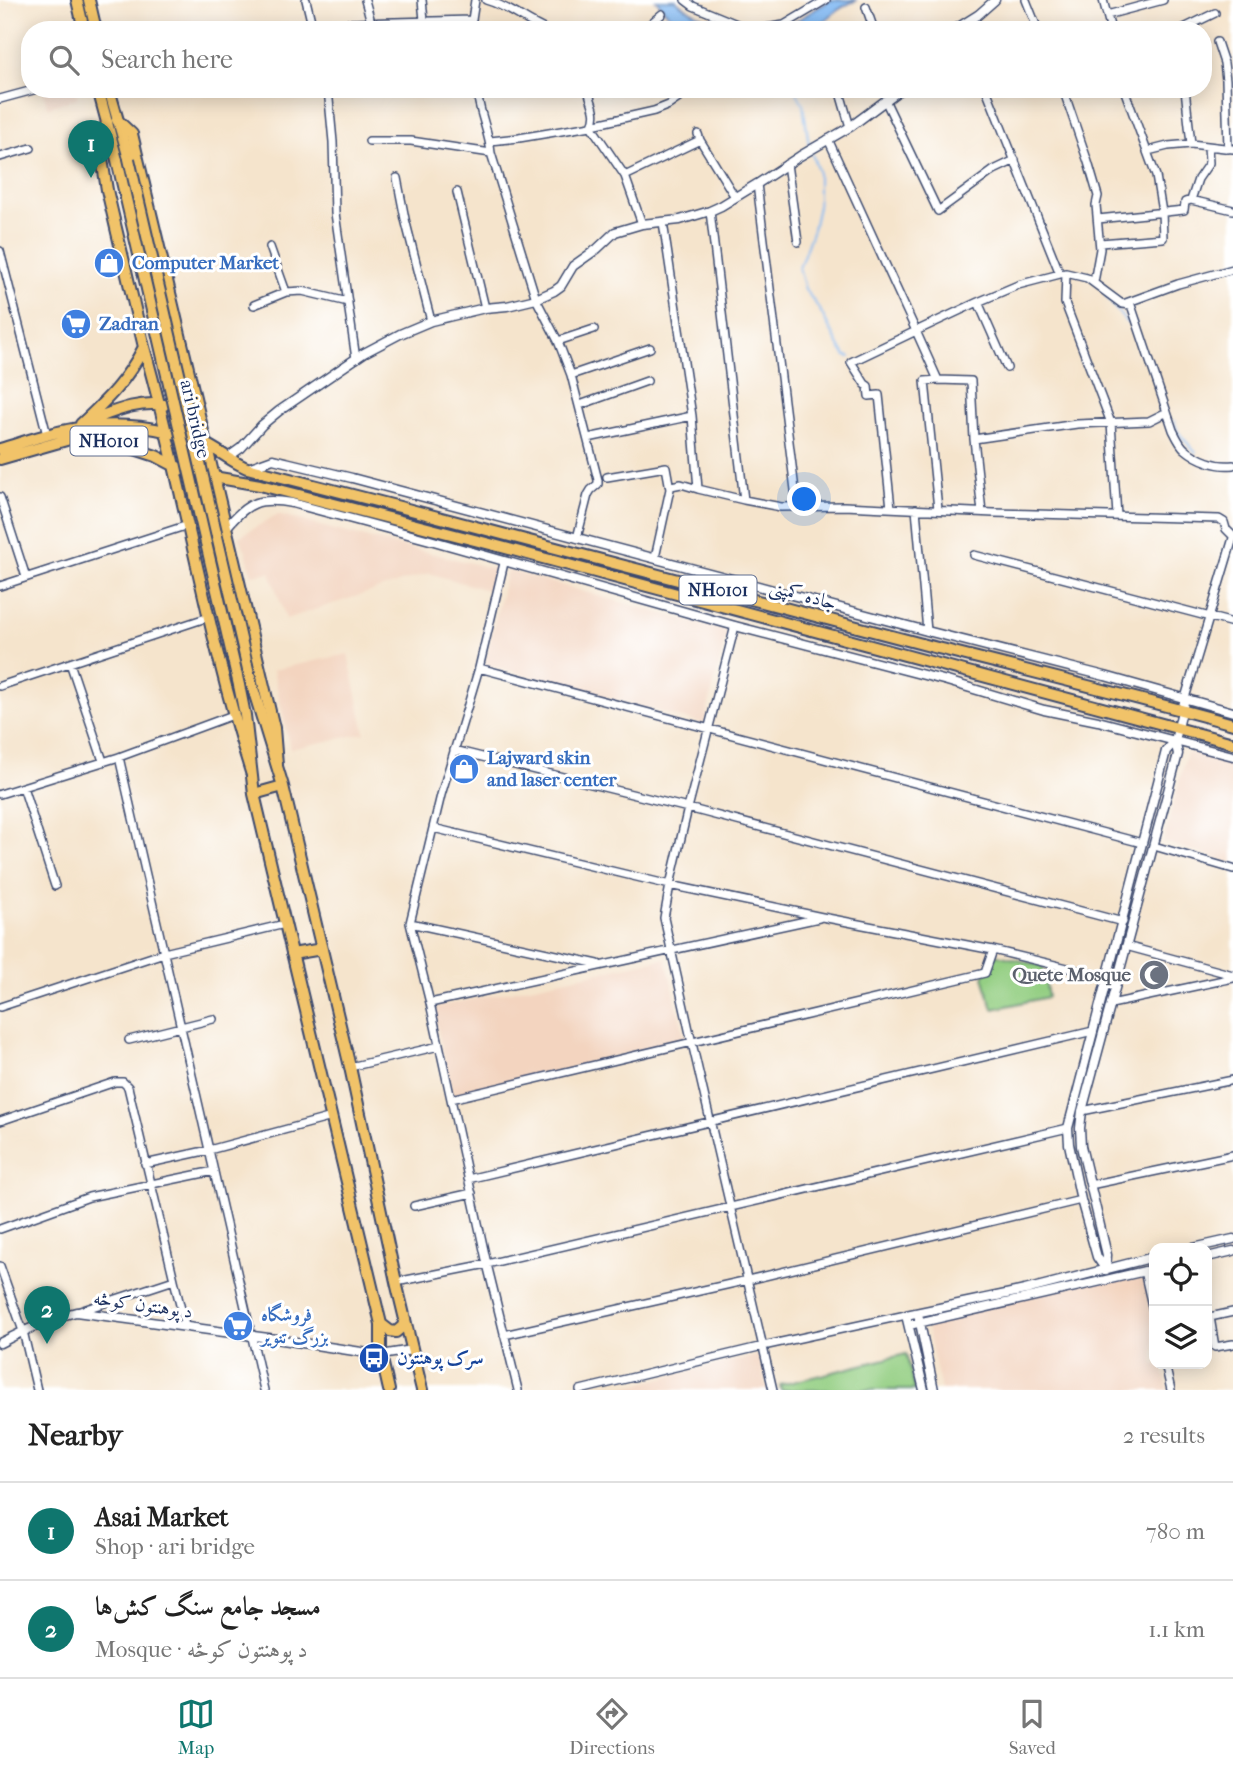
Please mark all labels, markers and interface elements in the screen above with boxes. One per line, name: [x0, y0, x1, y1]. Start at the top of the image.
search box: [21, 21, 1212, 98]
icon: search: [45, 41, 83, 79]
text: Search here: [101, 44, 233, 75]
pin: 1: [68, 120, 114, 178]
shop icon: Computer Market: [92, 246, 126, 280]
place label: Computer Market: [132, 252, 279, 274]
supermarket icon: Zadran: [59, 307, 93, 341]
place label: Zadran: [99, 313, 160, 335]
street label: ari bridge: [175, 378, 215, 460]
road number: NH0101: [70, 426, 148, 456]
your location: [787, 482, 821, 516]
road number: NH0101: [680, 576, 756, 604]
street label: جاده کمپنی: [767, 576, 839, 616]
place label: Lajward skin and laser center: [487, 747, 618, 791]
shop icon: Lajward skin and laser center: [447, 752, 481, 786]
mosque icon: Quete Mosque: [1137, 958, 1171, 992]
place label: Quete Mosque: [1012, 964, 1132, 986]
map controls: [1149, 1243, 1212, 1369]
button: locate: [1149, 1243, 1212, 1306]
pin: 2: [24, 1286, 70, 1344]
street label: د پوهنتون کوڅه: [92, 1287, 194, 1325]
place label: فروشگاه بزرگ تنویر: [259, 1302, 329, 1349]
button: layers: [1149, 1306, 1212, 1369]
supermarket icon: فروشگاه بزرگ تنویر: [221, 1309, 255, 1343]
bus stop icon: سرک پوهنتون: [357, 1341, 391, 1375]
place label: سرک پوهنتون: [397, 1347, 484, 1372]
text: Nearby: [28, 1418, 123, 1453]
text: 2 results: [1123, 1422, 1205, 1449]
text: Asai Market: [95, 1502, 229, 1533]
text: 1: [47, 1518, 55, 1545]
text: 780 m: [1146, 1518, 1205, 1545]
text: Shop · ari bridge: [95, 1533, 255, 1560]
text: مسجد جامع سنگ کش‌ها: [95, 1591, 321, 1622]
text: 2: [45, 1616, 57, 1643]
text: 1.1 km: [1148, 1616, 1205, 1643]
text: Mosque · د پوهنتون کوڅه: [95, 1636, 308, 1663]
tab: Map: [177, 1695, 215, 1759]
tab: Directions: [569, 1695, 655, 1759]
tab: Saved: [1009, 1695, 1056, 1759]

